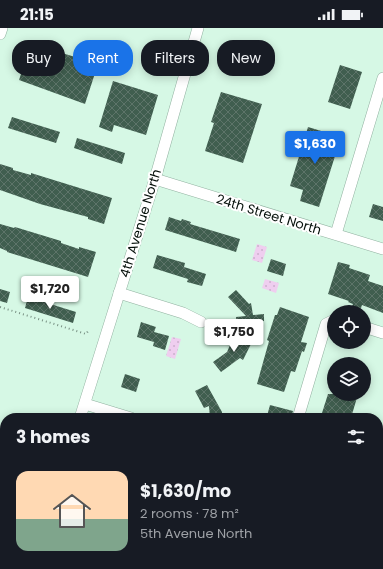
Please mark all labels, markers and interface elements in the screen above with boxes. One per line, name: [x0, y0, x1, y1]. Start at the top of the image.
text: 21:15: [20, 4, 54, 25]
chip: Buy: [12, 40, 65, 76]
chip: Rent: [73, 40, 133, 76]
chip: Filters: [141, 40, 209, 76]
chip: New: [217, 40, 275, 76]
pin: $1,630: [282, 131, 348, 165]
text: $1,630: [294, 134, 336, 153]
street label: 4th Avenue North: [115, 167, 166, 280]
street label: 24th Street North: [214, 189, 324, 240]
pin: $1,720: [17, 276, 83, 310]
text: $1,720: [30, 279, 70, 298]
map controls: [327, 305, 371, 401]
button: locate: [327, 305, 371, 349]
pin: $1,750: [201, 319, 267, 353]
text: $1,750: [213, 322, 255, 341]
button: layers: [327, 357, 371, 401]
text: 3 homes: [16, 425, 90, 449]
icon: filters: [345, 426, 367, 448]
text: $1,630/mo: [140, 479, 231, 503]
icon: home: [48, 487, 96, 535]
text: 2 rooms · 78 m²: [140, 504, 239, 523]
text: 5th Avenue North: [140, 524, 252, 543]

